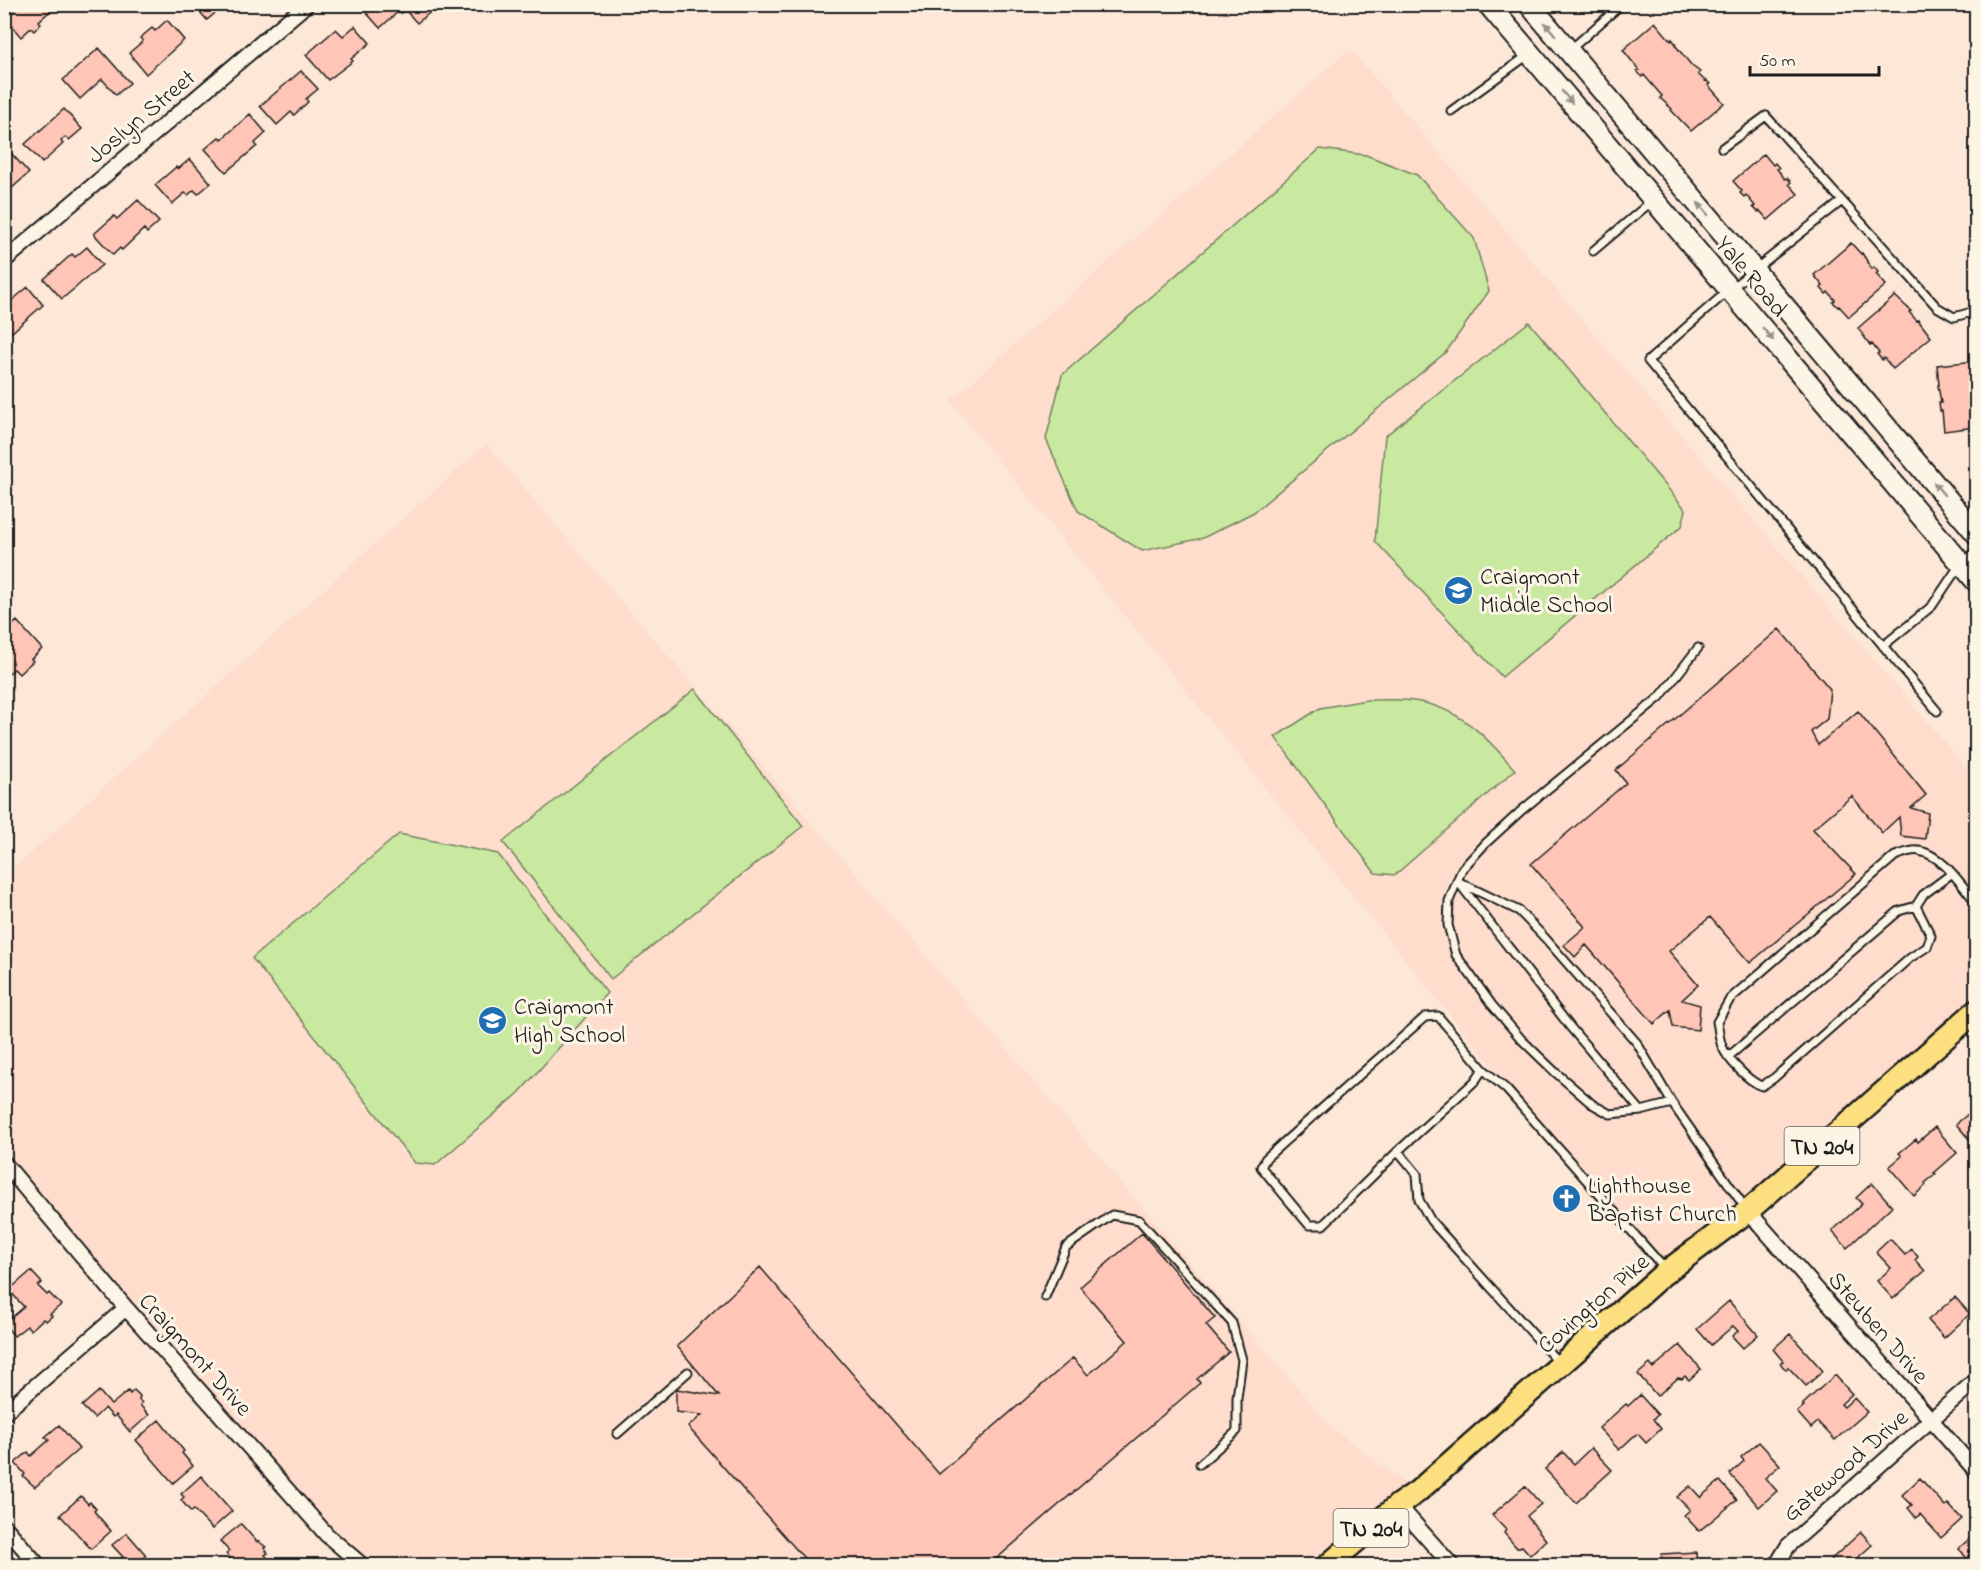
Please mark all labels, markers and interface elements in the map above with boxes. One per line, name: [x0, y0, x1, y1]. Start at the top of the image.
one-way arrow: [1544, 22, 1557, 37]
scale bar: [1750, 39, 1879, 77]
text: 50 m: [1759, 49, 1796, 75]
street label: Joslyn Street: [81, 62, 205, 175]
one-way arrow: [1561, 89, 1574, 105]
one-way arrow: [1697, 202, 1710, 217]
street label: Yale Road: [1706, 229, 1795, 326]
one-way arrow: [1761, 326, 1774, 341]
one-way arrow: [1933, 482, 1946, 497]
place label: Craigmont Middle School: [1480, 561, 1612, 624]
school or university icon: Craigmont Middle School: [1443, 574, 1475, 606]
place label: Craigmont High School: [514, 991, 625, 1054]
school or university icon: Craigmont High School: [477, 1004, 509, 1036]
road number: TN 204: [1784, 1127, 1860, 1165]
place label: Lighthouse Baptist Church: [1587, 1170, 1737, 1233]
church icon: Lighthouse Baptist Church: [1551, 1183, 1583, 1215]
street label: Covington Pike: [1531, 1246, 1658, 1363]
street label: Steuben Drive: [1818, 1265, 1936, 1393]
street label: Craigmont Drive: [129, 1286, 259, 1425]
street label: Gatewood Drive: [1776, 1402, 1918, 1532]
road number: TN 204: [1334, 1509, 1408, 1547]

